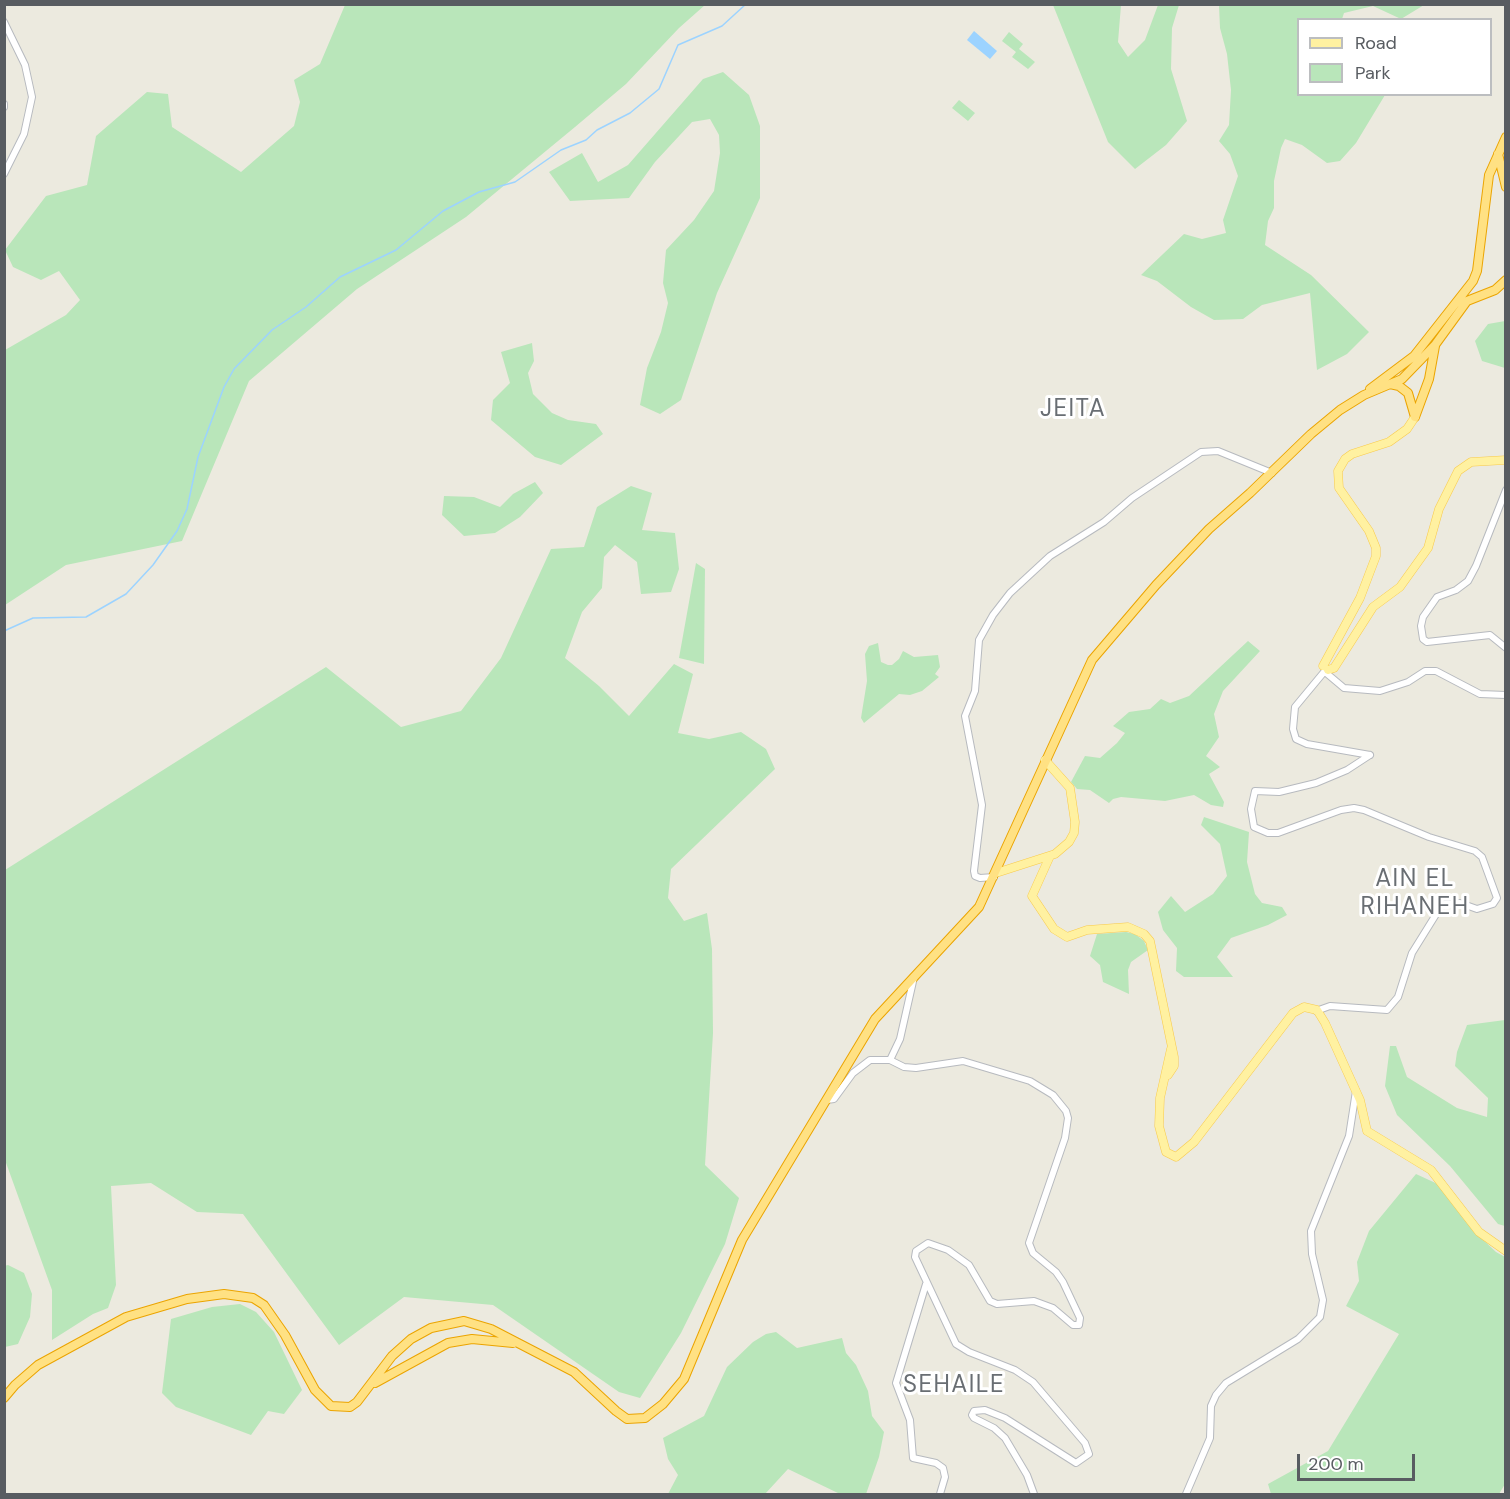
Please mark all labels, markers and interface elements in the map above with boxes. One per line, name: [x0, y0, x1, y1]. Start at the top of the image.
legend: [1297, 18, 1492, 96]
text: Road: [1355, 31, 1397, 55]
text: Park: [1355, 61, 1391, 85]
district label: JEITA: [1040, 396, 1106, 424]
district label: AIN EL RIHANEH: [1360, 866, 1470, 922]
district label: SEHAILE: [903, 1372, 1005, 1400]
scale bar: [1300, 1442, 1418, 1480]
text: 200 m: [1308, 1452, 1364, 1476]

